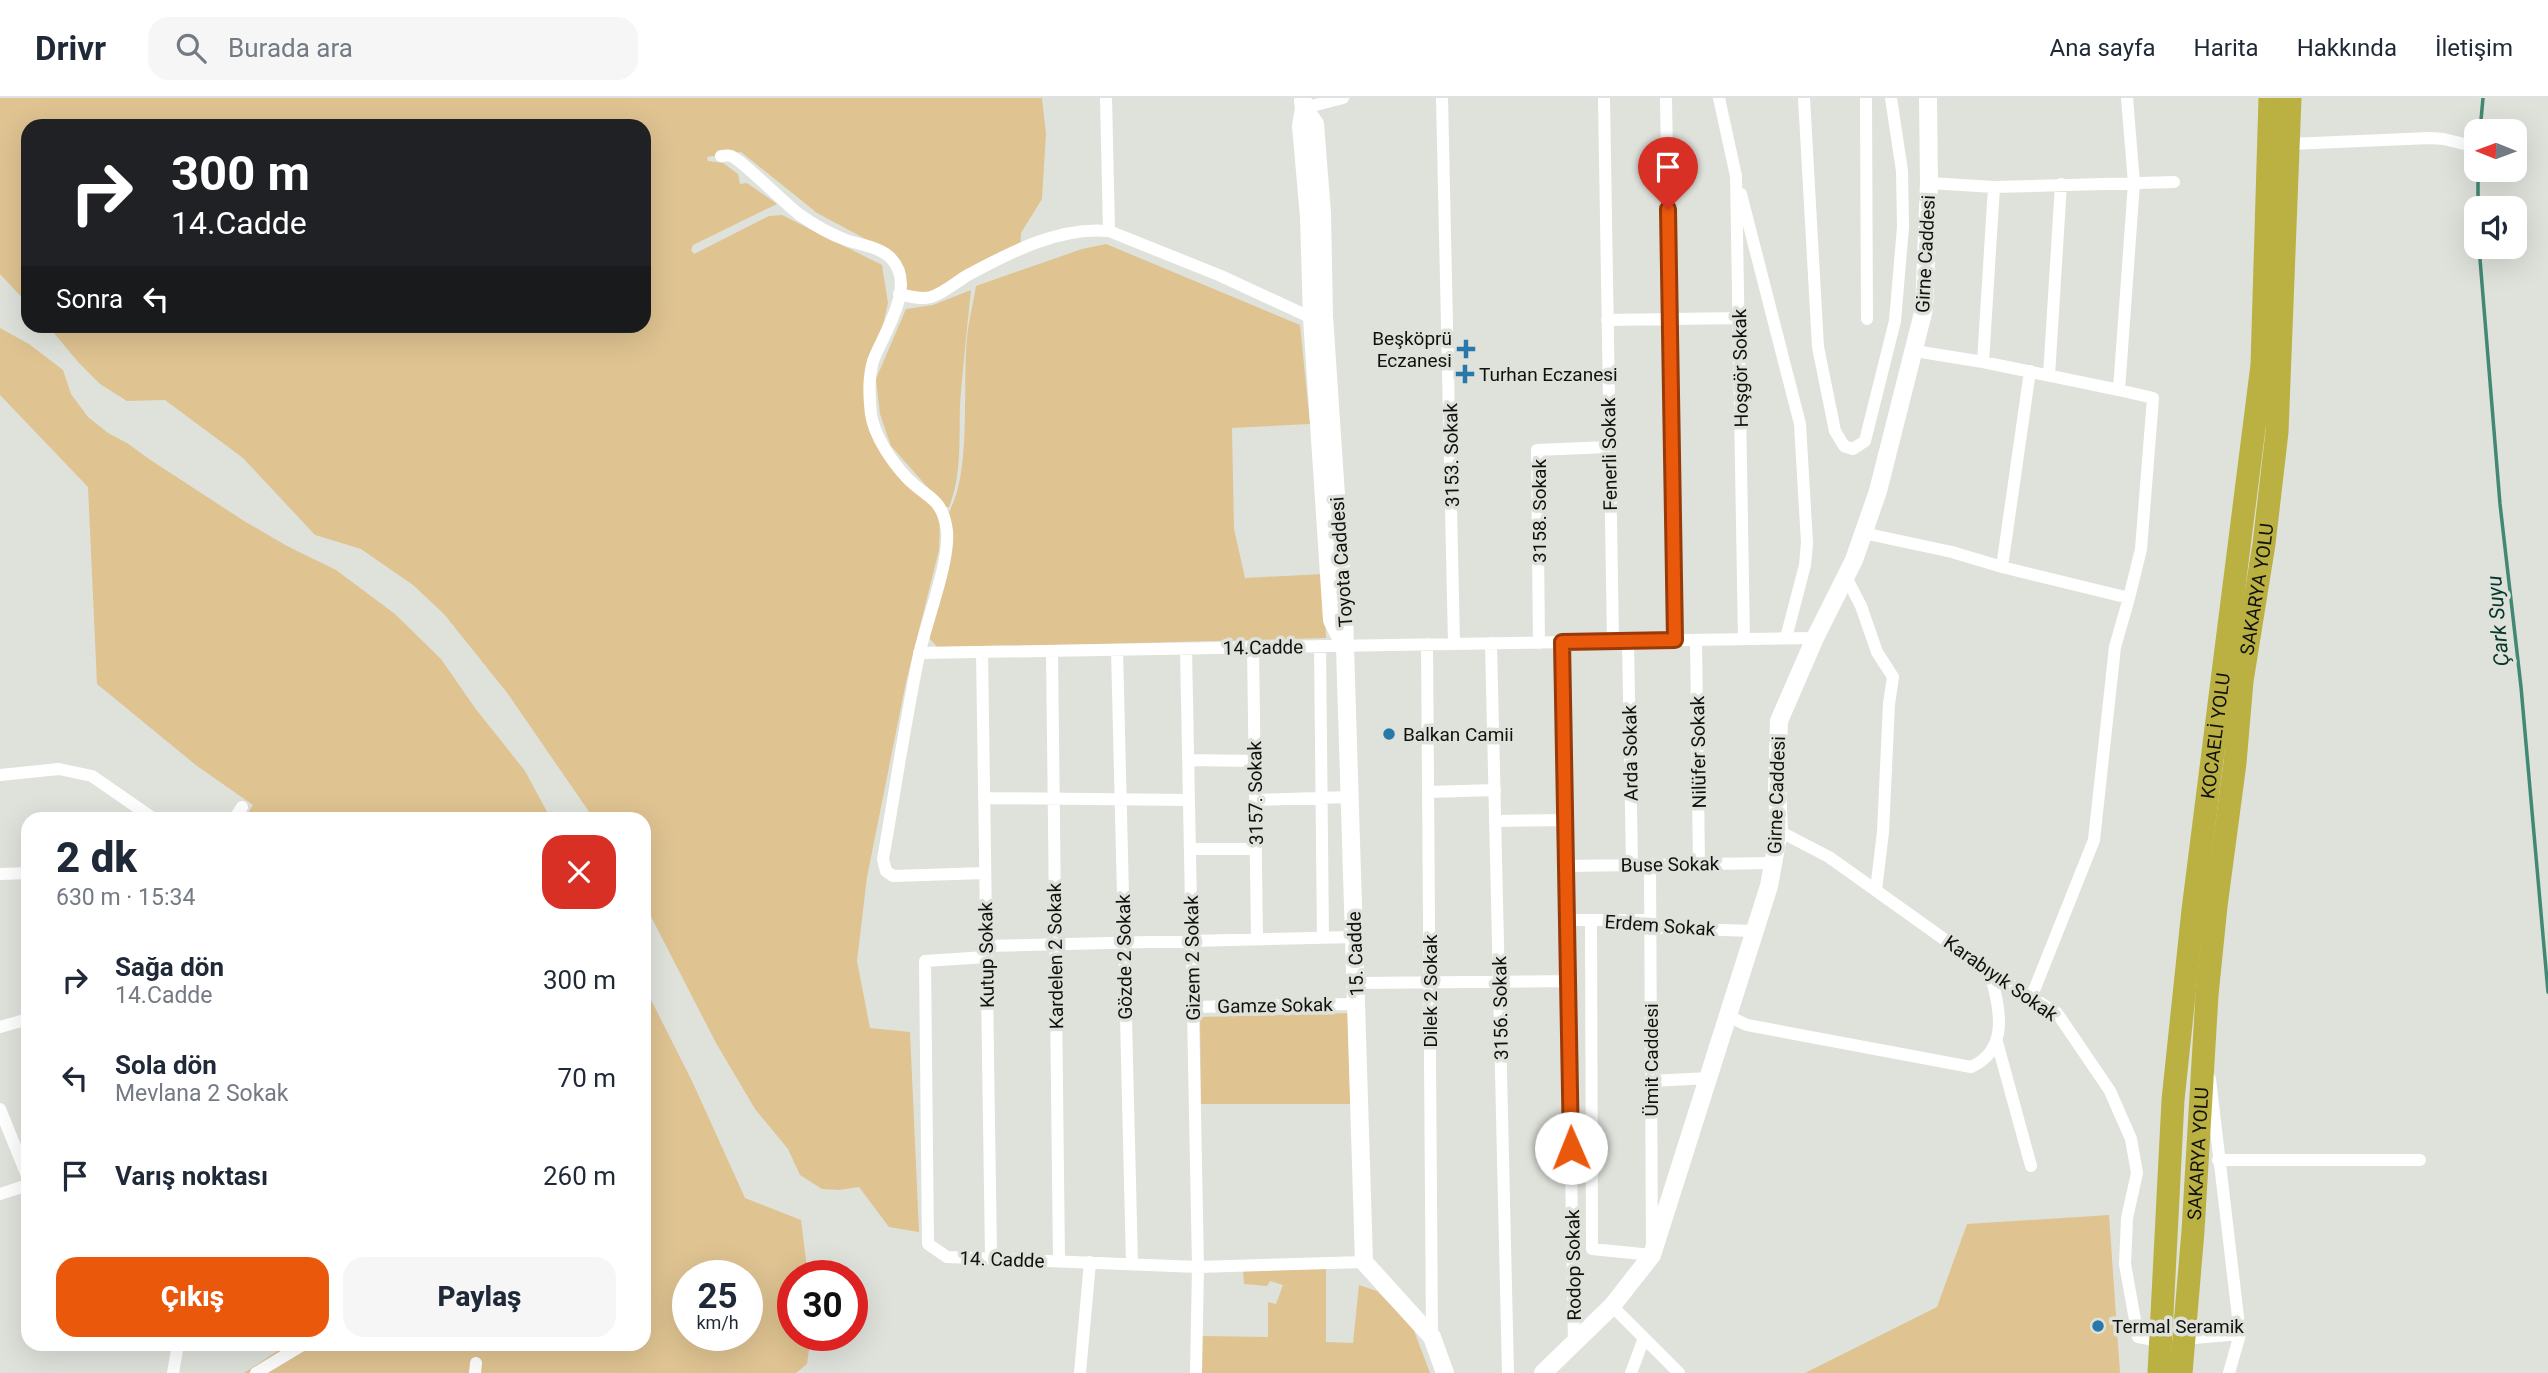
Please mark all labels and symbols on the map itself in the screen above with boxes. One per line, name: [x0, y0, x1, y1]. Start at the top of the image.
north arrow: [2464, 119, 2527, 182]
pin: [1638, 137, 1698, 209]
street label: Girne Caddesi: [1911, 195, 1940, 314]
street label: Hoşgör Sokak: [1728, 308, 1753, 427]
place label: Beşköprü Eczanesi: [1372, 327, 1452, 372]
marker: Beşköprü Eczanesi: [1458, 341, 1474, 357]
place label: Turhan Eczanesi: [1479, 363, 1618, 386]
marker: Turhan Eczanesi: [1457, 366, 1473, 382]
street label: Fenerli Sokak: [1597, 397, 1622, 511]
street label: 3153. Sokak: [1439, 402, 1464, 507]
street label: 3158. Sokak: [1528, 459, 1551, 563]
street label: Toyota Caddesi: [1325, 496, 1358, 628]
street label: SAKARYA YOLU: [2235, 522, 2278, 657]
water label: Çark Suyu: [2482, 575, 2514, 667]
street label: 14.Cadde: [1223, 635, 1303, 660]
street label: KOCAELİ YOLU: [2196, 672, 2235, 800]
street label: Nilüfer Sokak: [1686, 695, 1711, 808]
street label: Arda Sokak: [1618, 704, 1643, 801]
place label: Balkan Camii: [1403, 723, 1514, 746]
marker: Balkan Camii: [1381, 726, 1397, 742]
street label: Girne Caddesi: [1763, 736, 1790, 854]
street label: 3157. Sokak: [1243, 740, 1268, 845]
street label: Buse Sokak: [1621, 852, 1720, 877]
street label: Kardelen 2 Sokak: [1043, 882, 1068, 1029]
street label: Gözde 2 Sokak: [1112, 894, 1137, 1020]
street label: Gizem 2 Sokak: [1180, 895, 1205, 1021]
street label: Kutup Sokak: [974, 901, 999, 1008]
street label: Erdem Sokak: [1604, 910, 1716, 941]
street label: 15. Cadde: [1343, 911, 1368, 997]
street label: Karabıyık Sokak: [1939, 931, 2062, 1026]
street label: Dilek 2 Sokak: [1419, 934, 1442, 1048]
street label: 3156. Sokak: [1488, 955, 1513, 1060]
street label: Gamze Sokak: [1217, 993, 1333, 1018]
street label: Ümit Caddesi: [1640, 1003, 1663, 1117]
street label: SAKARYA YOLU: [2183, 1086, 2214, 1221]
position arrow: [1534, 1111, 1608, 1185]
street label: Rodop Sokak: [1561, 1209, 1586, 1321]
street label: 14. Cadde: [959, 1247, 1045, 1272]
speed limit sign: 30: [777, 1260, 868, 1351]
place label: Termal Seramik: [2112, 1315, 2244, 1338]
marker: Termal Seramik: [2090, 1318, 2106, 1334]

